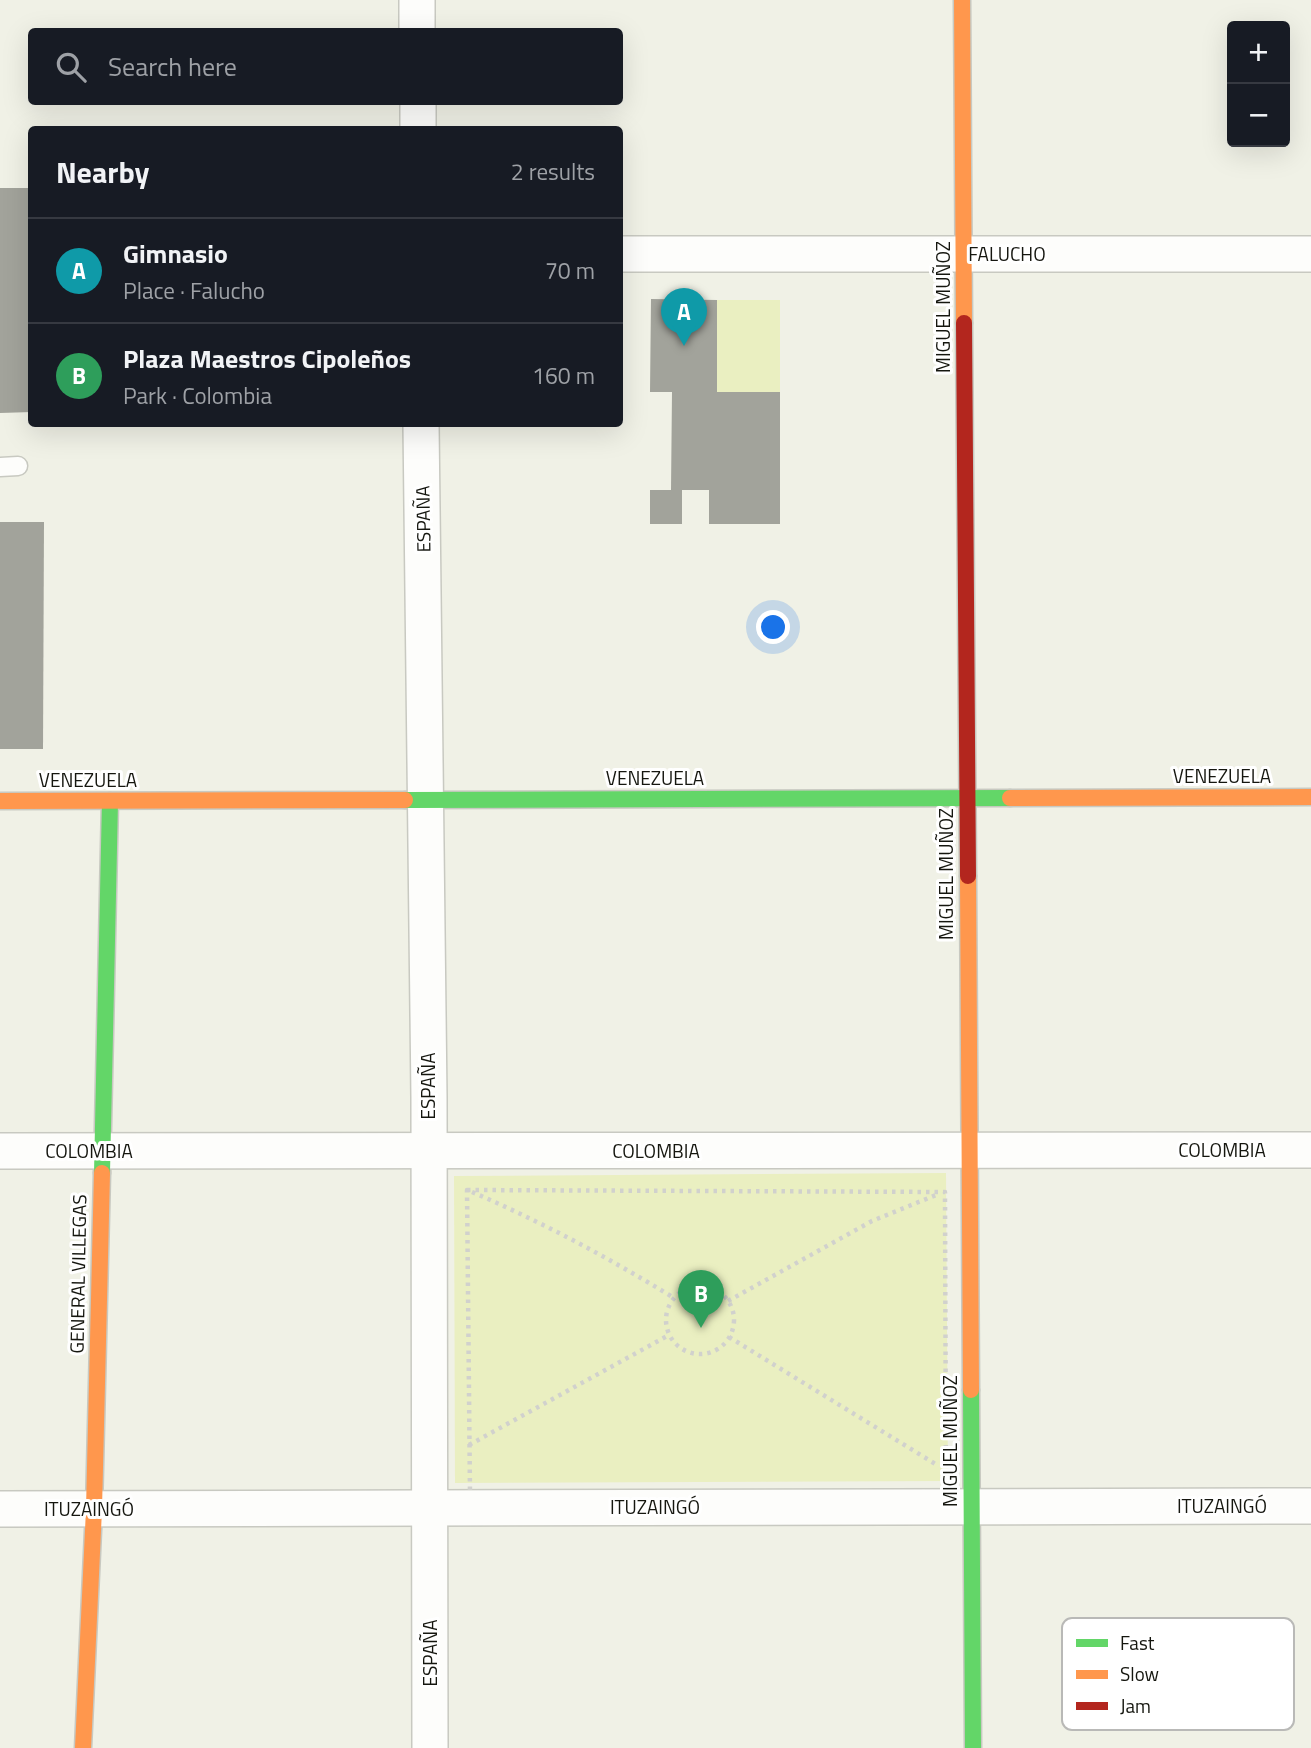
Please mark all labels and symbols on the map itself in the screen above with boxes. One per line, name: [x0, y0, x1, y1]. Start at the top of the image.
street label: FALUCHO: [968, 239, 1046, 268]
street label: MIGUEL MUÑOZ: [928, 241, 957, 373]
pin: A: [661, 288, 707, 346]
street label: ESPAÑA: [407, 485, 438, 553]
your location: [756, 610, 790, 644]
street label: VENEZUELA: [1173, 761, 1271, 790]
street label: VENEZUELA: [606, 763, 704, 792]
street label: VENEZUELA: [39, 765, 137, 794]
street label: MIGUEL MUÑOZ: [931, 808, 960, 940]
street label: ESPAÑA: [413, 1053, 442, 1119]
street label: COLOMBIA: [1178, 1135, 1266, 1164]
street label: COLOMBIA: [45, 1136, 133, 1165]
street label: COLOMBIA: [612, 1136, 700, 1165]
street label: GENERAL VILLEGAS: [62, 1194, 93, 1354]
pin: B: [678, 1270, 724, 1328]
street label: MIGUEL MUÑOZ: [935, 1375, 964, 1507]
street label: ITUZAINGÓ: [1177, 1491, 1267, 1520]
street label: ITUZAINGÓ: [610, 1492, 700, 1521]
street label: ITUZAINGÓ: [44, 1494, 134, 1523]
legend: [1062, 1618, 1294, 1730]
street label: ESPAÑA: [415, 1620, 444, 1686]
text: Fast: [1120, 1628, 1155, 1657]
text: Slow: [1120, 1659, 1159, 1688]
text: Jam: [1120, 1691, 1151, 1720]

